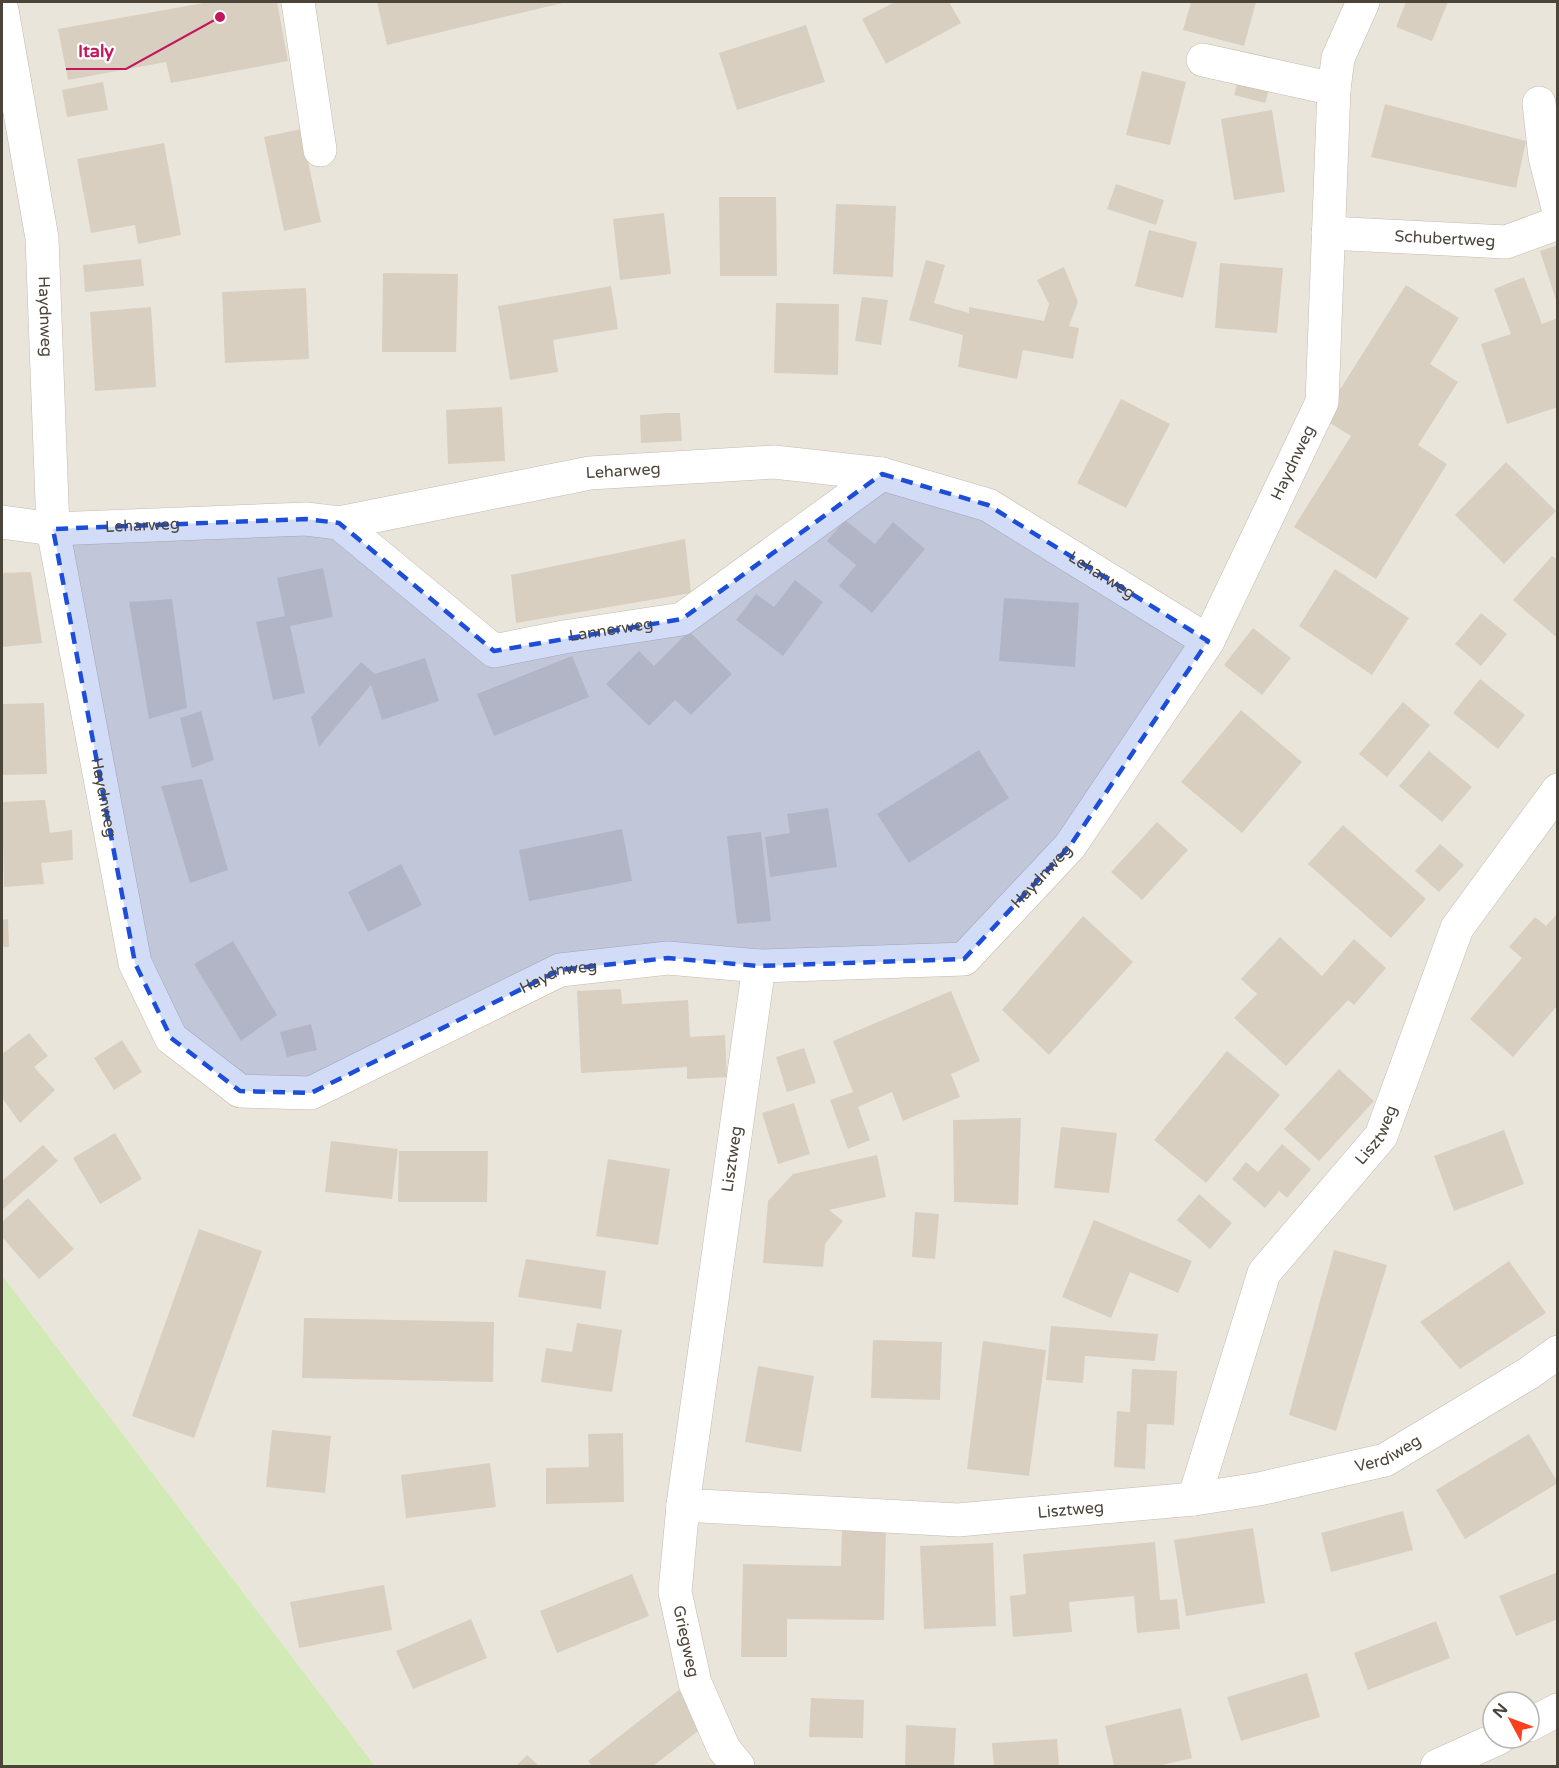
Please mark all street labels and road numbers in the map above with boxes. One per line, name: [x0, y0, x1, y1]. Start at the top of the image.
street label: Schubertweg: [1394, 226, 1496, 251]
street label: Haydnweg: [33, 276, 56, 357]
street label: Haydnweg: [1267, 422, 1319, 504]
street label: Leharweg: [585, 459, 661, 483]
street label: Leharweg: [105, 514, 180, 537]
street label: Leharweg: [1065, 547, 1139, 604]
street label: Lannerweg: [568, 614, 654, 646]
street label: Haydnweg: [86, 756, 121, 839]
street label: Haydnweg: [1007, 840, 1077, 913]
street label: Haydnweg: [516, 956, 598, 998]
street label: Lisztweg: [1351, 1103, 1401, 1169]
street label: Lisztweg: [717, 1125, 747, 1193]
street label: Verdiweg: [1353, 1431, 1425, 1477]
street label: Lisztweg: [1037, 1497, 1105, 1523]
street label: Griegweg: [668, 1604, 703, 1679]

